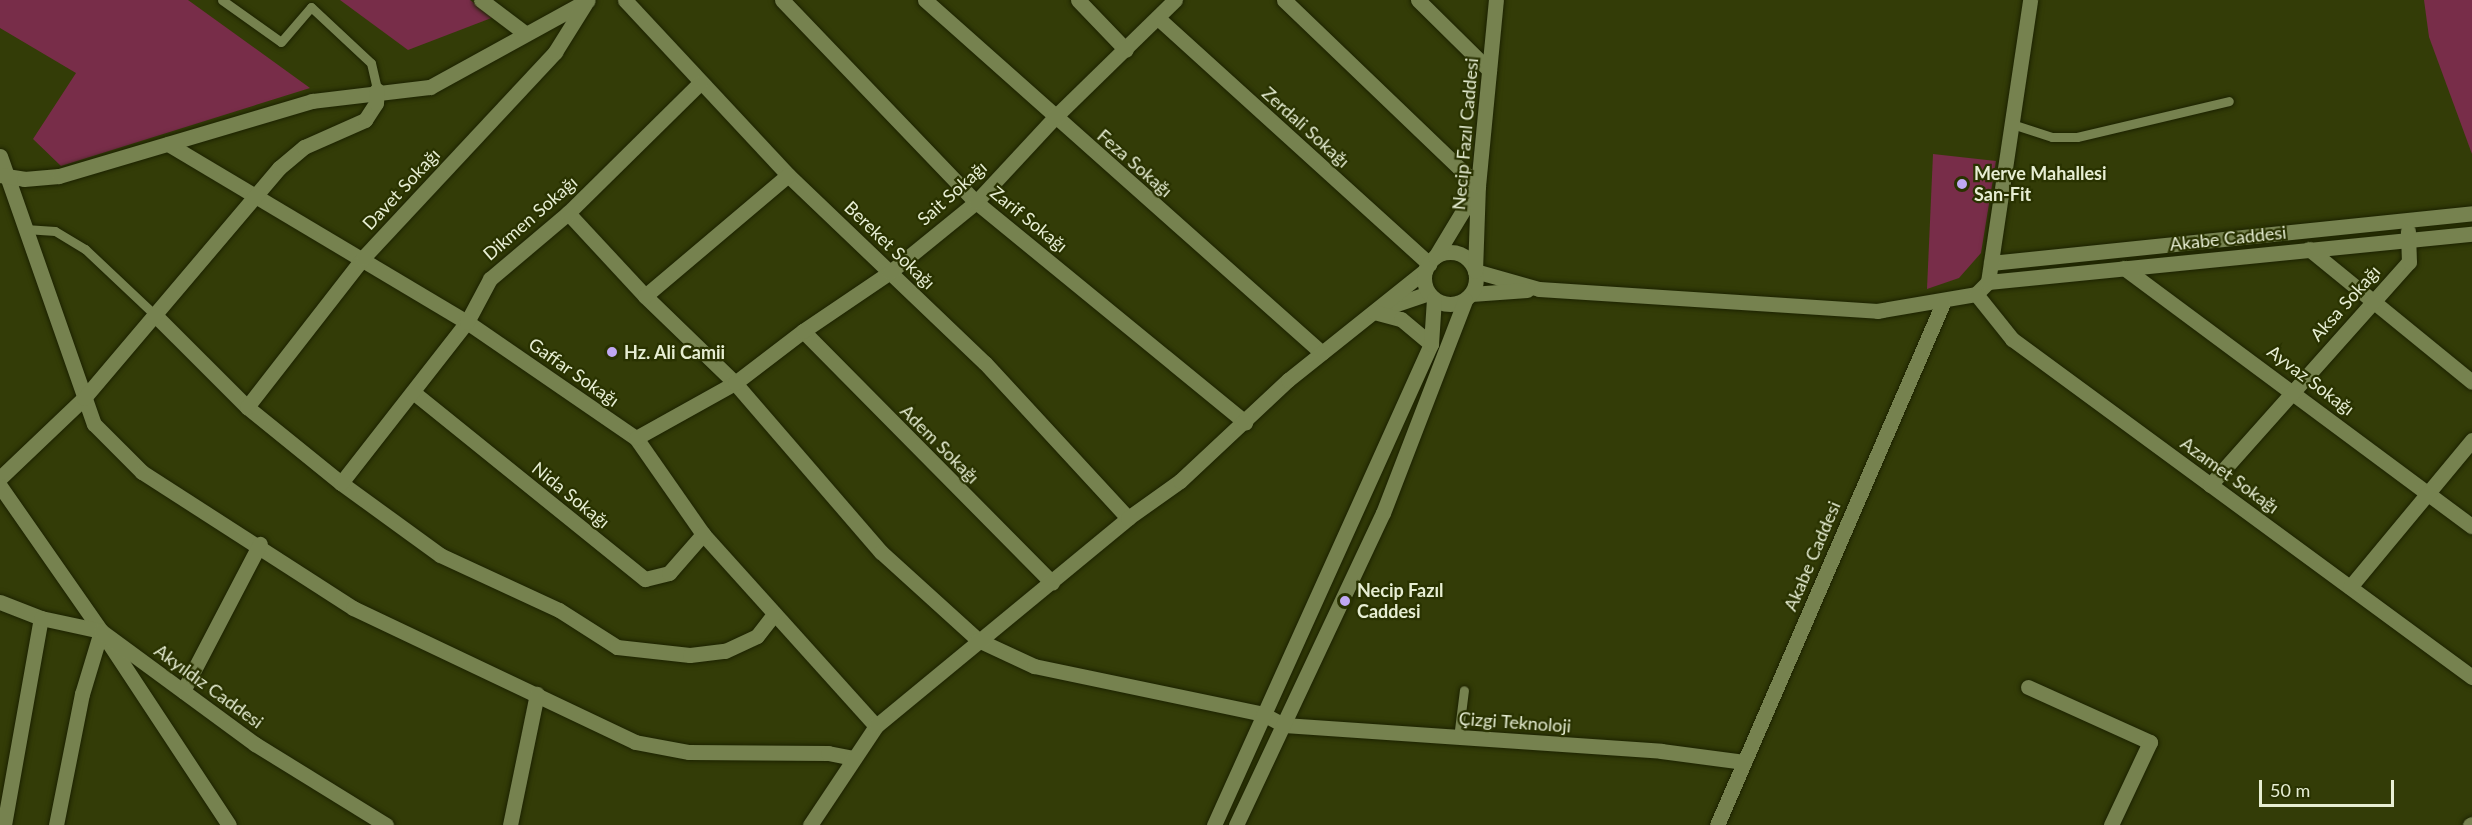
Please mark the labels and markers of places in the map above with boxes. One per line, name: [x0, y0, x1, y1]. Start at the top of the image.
place label: Merve Mahallesi San-Fit: [1974, 163, 2106, 206]
marker: Merve Mahallesi San-Fit: [1955, 177, 1969, 191]
place label: Hz. Ali Camii: [624, 341, 726, 363]
marker: Hz. Ali Camii: [605, 345, 619, 359]
place label: Necip Fazıl Caddesi: [1357, 580, 1443, 622]
marker: Necip Fazıl Caddesi: [1338, 594, 1352, 608]

